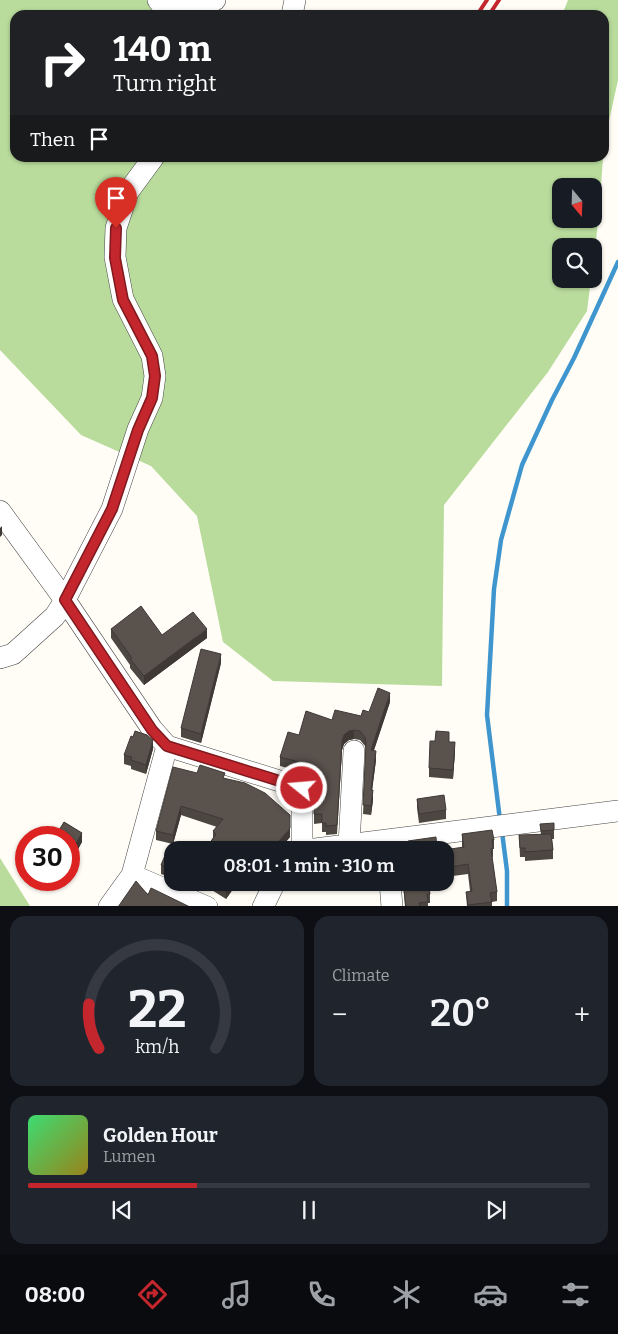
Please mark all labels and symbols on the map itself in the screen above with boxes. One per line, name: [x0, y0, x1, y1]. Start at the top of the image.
pin: [95, 177, 137, 228]
north arrow: [552, 178, 602, 228]
position arrow: [275, 761, 327, 813]
speed limit sign: 30: [15, 826, 80, 891]

